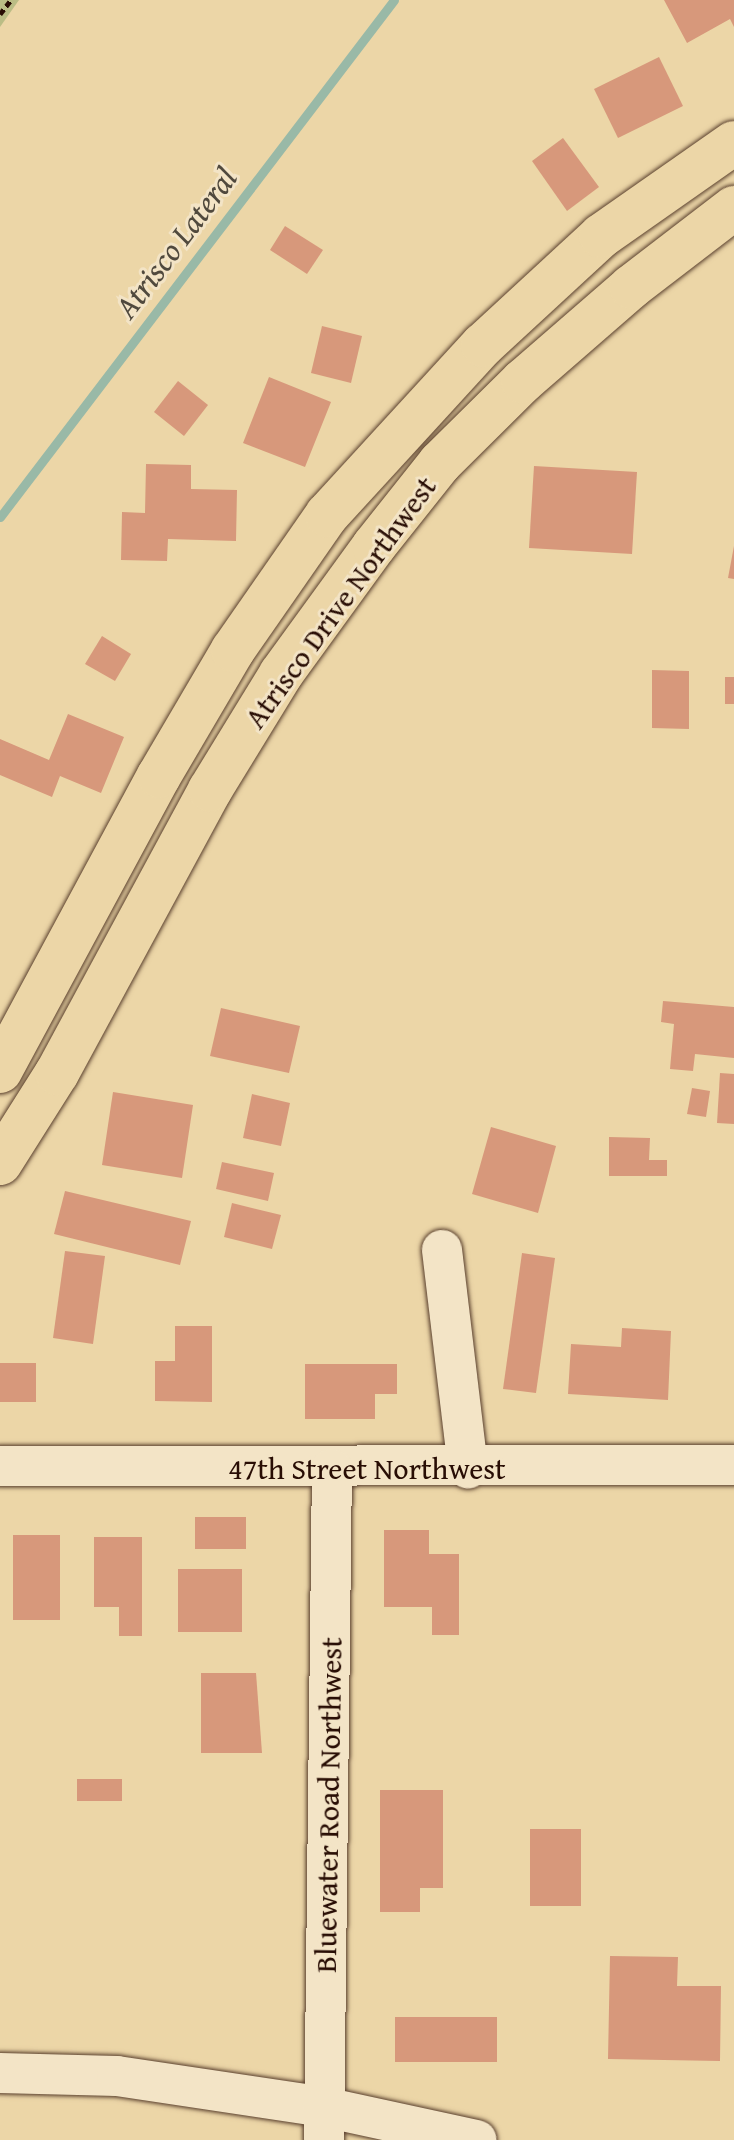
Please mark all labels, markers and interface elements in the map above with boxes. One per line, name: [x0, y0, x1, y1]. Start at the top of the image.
water label: Atrisco Lateral: [107, 160, 245, 326]
street label: Atrisco Drive Northwest: [237, 469, 443, 735]
street label: 47th Street Northwest: [228, 1450, 506, 1486]
street label: Bluewater Road Northwest: [307, 1637, 349, 1973]

